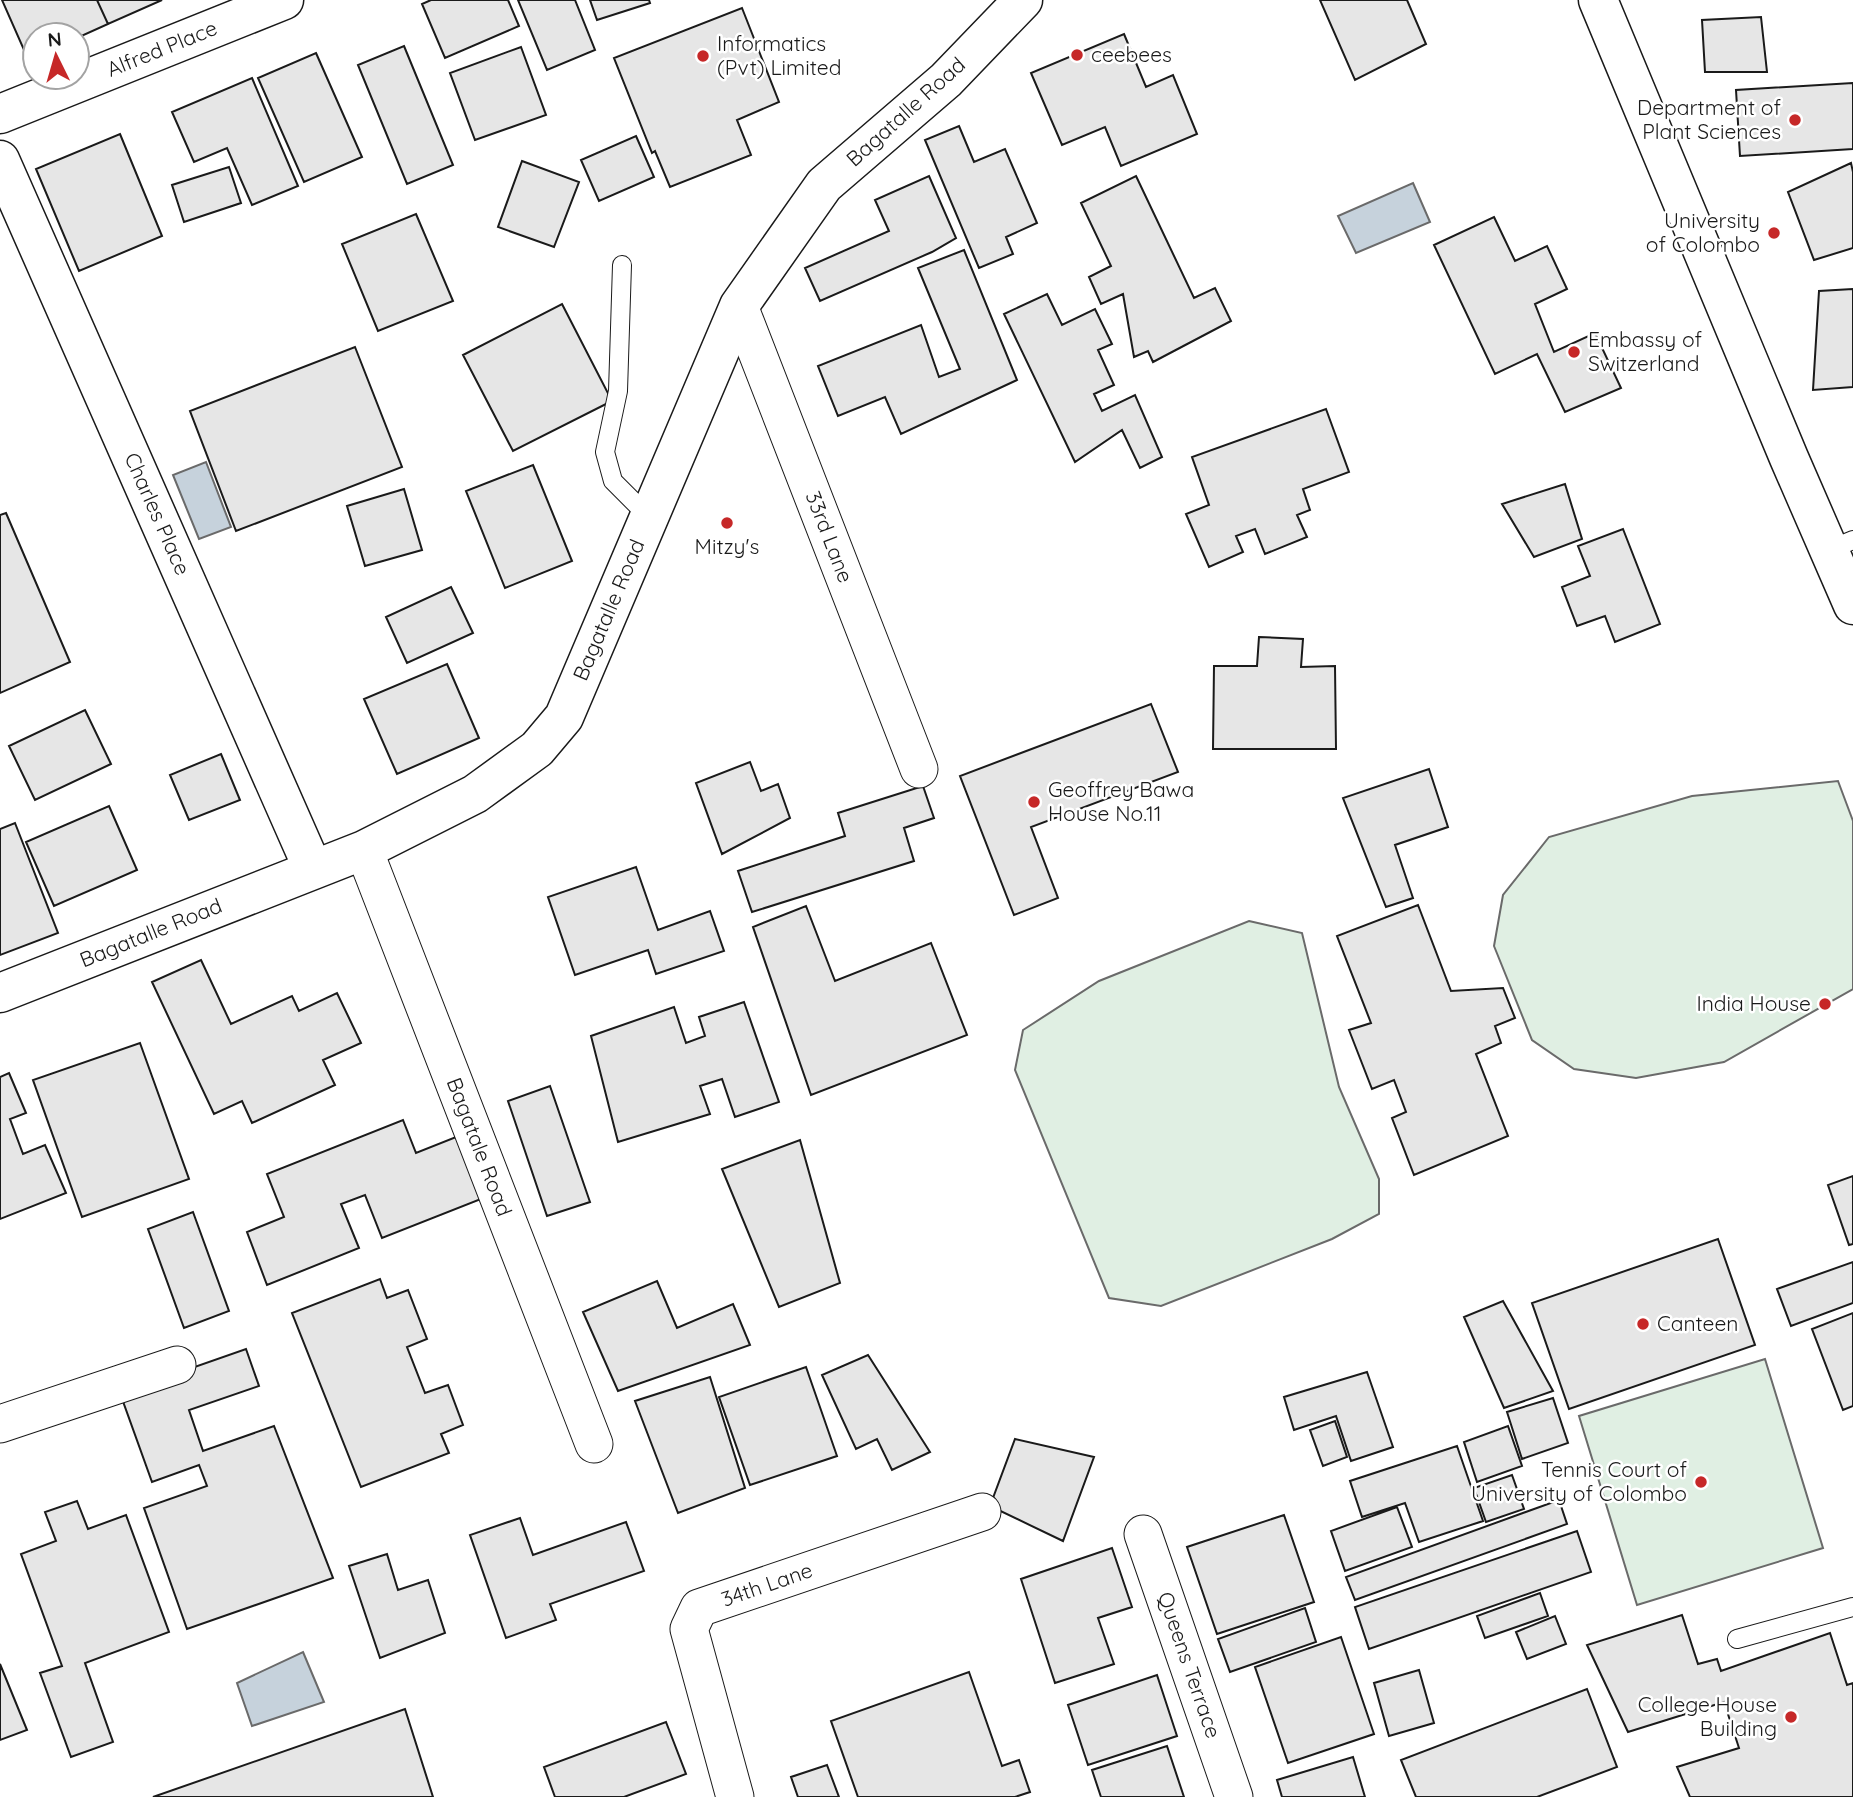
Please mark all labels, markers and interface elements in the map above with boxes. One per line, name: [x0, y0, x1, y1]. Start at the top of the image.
street label: Alfred Place: [103, 14, 221, 82]
north arrow: [21, 21, 91, 91]
text: N: [47, 27, 63, 52]
place label: Informatics (Pvt) Limited: [717, 30, 841, 80]
place label: ceebees: [1091, 41, 1172, 67]
marker: ceebees: [1069, 47, 1085, 63]
marker: Informatics (Pvt) Limited: [695, 48, 711, 64]
street label: Bagatalle Road: [840, 51, 970, 171]
place label: Department of Plant Sciences: [1637, 94, 1781, 144]
marker: Department of Plant Sciences: [1787, 112, 1803, 128]
place label: University of Colombo: [1646, 207, 1760, 257]
marker: University of Colombo: [1766, 225, 1782, 241]
place label: Embassy of Switzerland: [1588, 326, 1703, 376]
marker: Embassy of Switzerland: [1566, 344, 1582, 360]
street label: Charles Place: [119, 448, 197, 579]
street label: 33rd Lane: [801, 487, 859, 586]
marker: Mitzy's: [719, 515, 735, 531]
place label: Mitzy's: [695, 533, 759, 559]
street label: Bagatalle Road: [567, 535, 650, 684]
place label: Geoffrey Bawa House No.11: [1048, 776, 1194, 826]
marker: Geoffrey Bawa House No.11: [1026, 794, 1042, 810]
street label: Bagatalle Road: [76, 892, 226, 972]
place label: India House: [1696, 990, 1811, 1016]
marker: India House: [1817, 996, 1833, 1012]
street label: Bagatale Road: [442, 1074, 518, 1220]
place label: Canteen: [1657, 1310, 1738, 1336]
marker: Canteen: [1635, 1316, 1651, 1332]
place label: Tennis Court of University of Colombo: [1471, 1456, 1687, 1506]
marker: Tennis Court of University of Colombo: [1693, 1474, 1709, 1490]
street label: 34th Lane: [718, 1556, 816, 1612]
street label: Queens Terrace: [1153, 1588, 1227, 1741]
place label: College House Building: [1638, 1691, 1777, 1741]
marker: College House Building: [1783, 1709, 1799, 1725]

